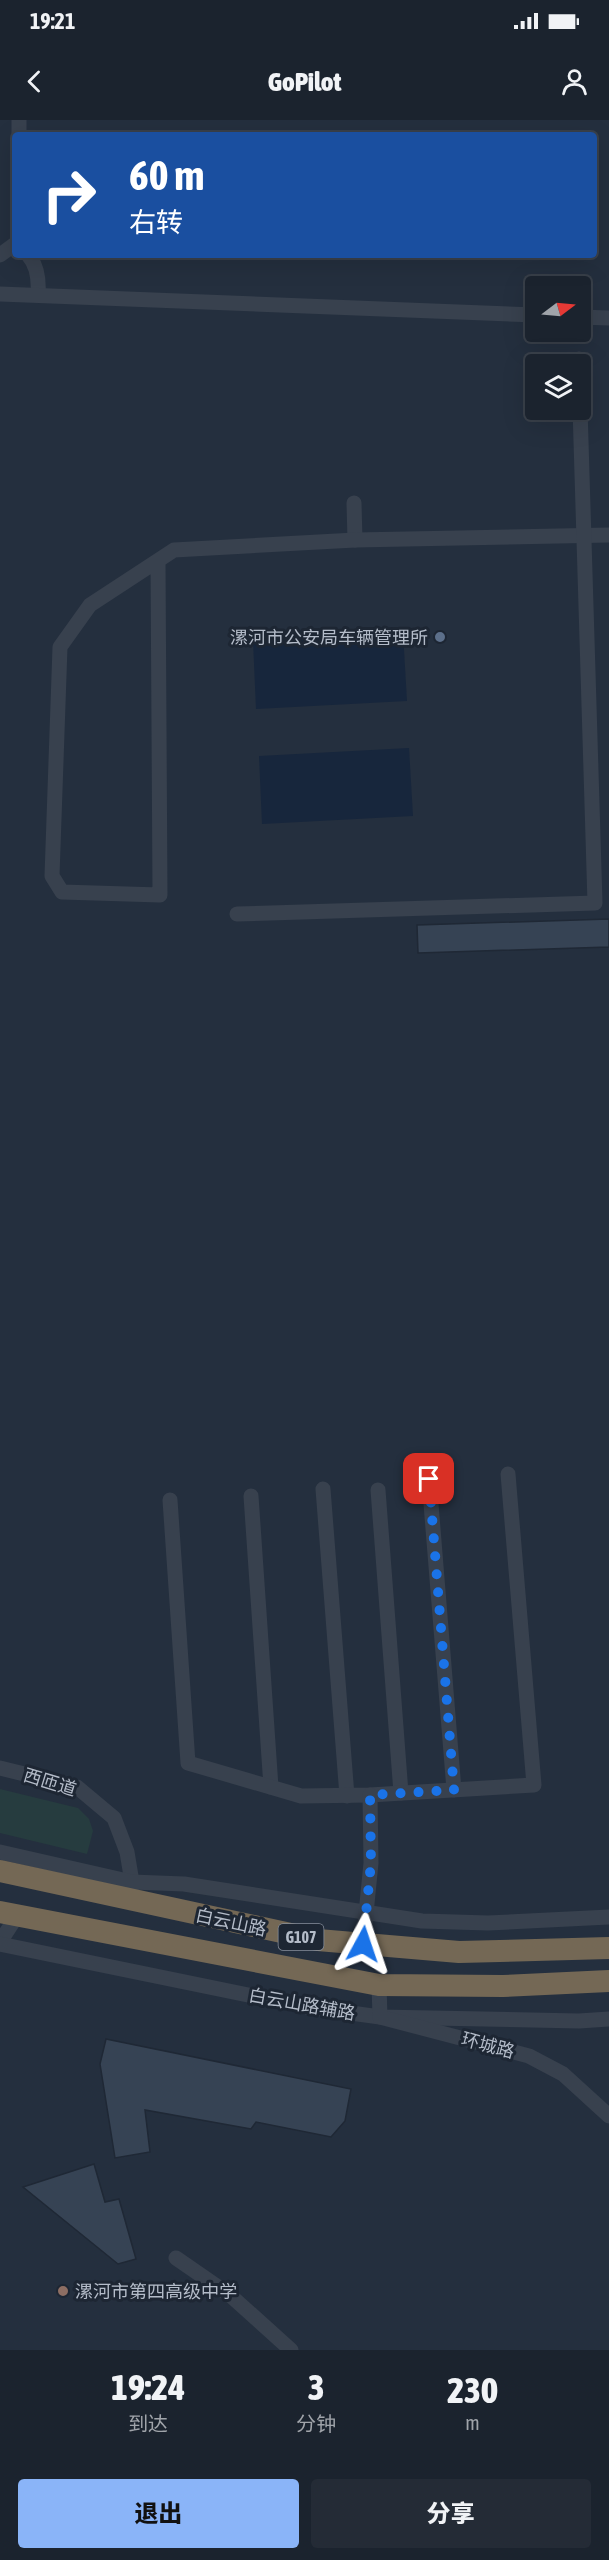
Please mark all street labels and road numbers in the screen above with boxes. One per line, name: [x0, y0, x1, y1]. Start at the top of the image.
street label: 西匝道: [21, 1764, 79, 1800]
street label: 白云山路: [194, 1904, 268, 1940]
road number: G107: [278, 1924, 324, 1950]
street label: 白云山路辅路: [247, 1984, 357, 2024]
street label: 环城路: [459, 2028, 517, 2062]

